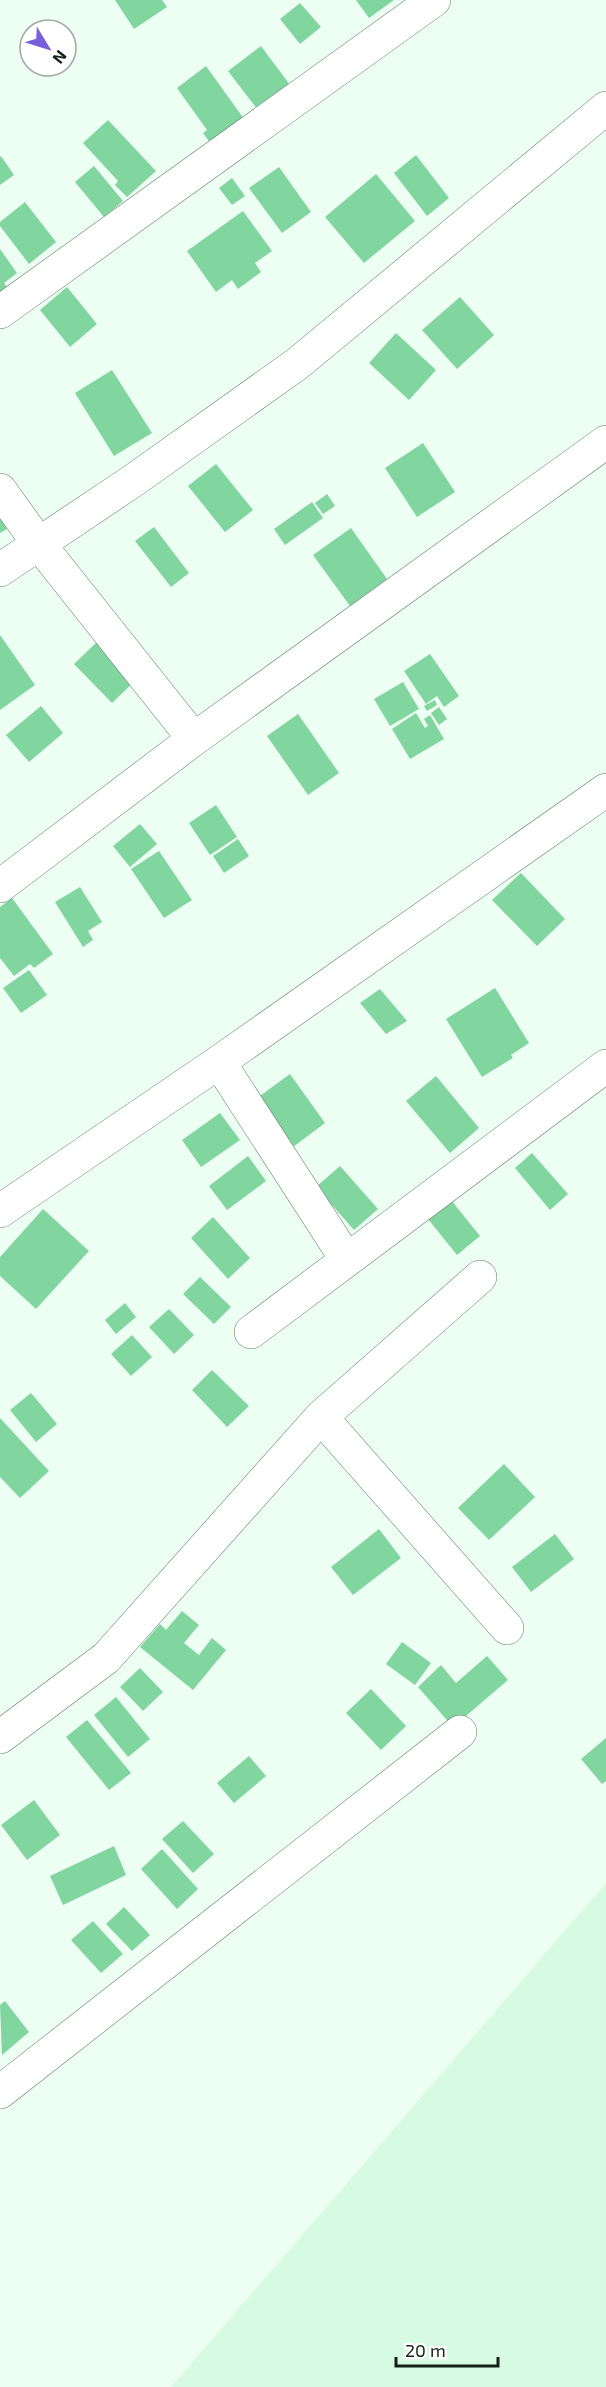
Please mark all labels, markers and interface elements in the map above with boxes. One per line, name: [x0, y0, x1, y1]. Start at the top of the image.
north arrow: [18, 18, 78, 78]
text: N: [49, 47, 71, 68]
scale bar: [396, 2330, 498, 2368]
text: 20 m: [405, 2339, 446, 2361]

